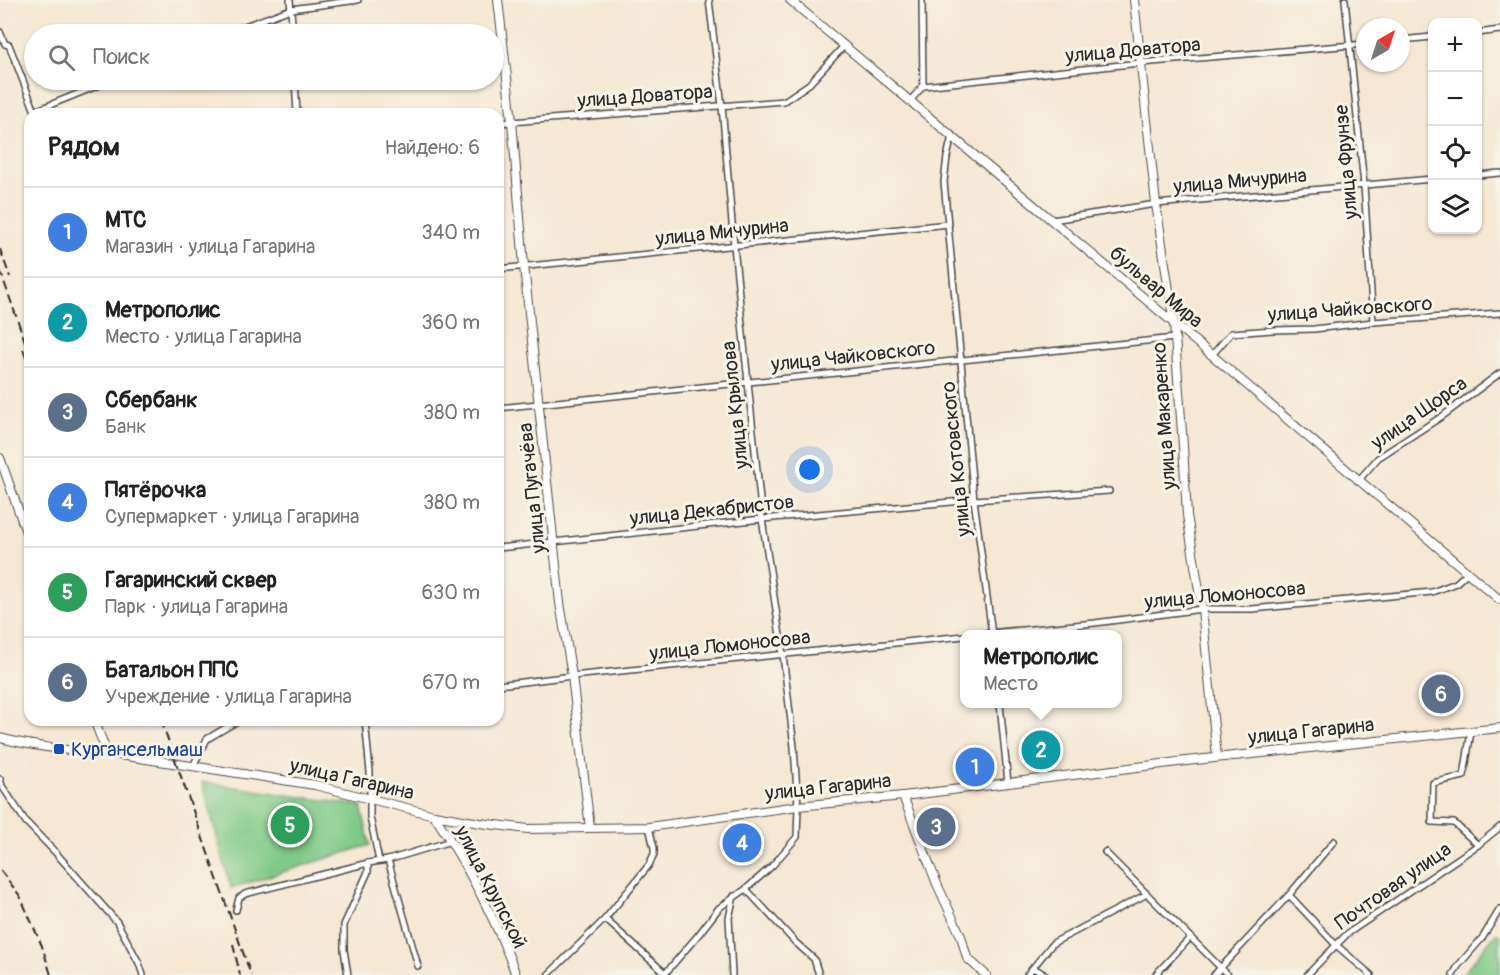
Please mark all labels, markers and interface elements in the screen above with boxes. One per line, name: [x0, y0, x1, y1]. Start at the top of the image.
north arrow: [1356, 18, 1410, 72]
map controls: [1428, 18, 1482, 234]
button: +: [1428, 18, 1482, 72]
search box: [24, 24, 504, 90]
street label: улица Доватора: [1063, 32, 1202, 68]
icon: search: [45, 41, 78, 74]
text: Поиск: [93, 43, 150, 71]
button: −: [1428, 72, 1482, 126]
street label: улица Доватора: [576, 79, 713, 113]
street label: улица Фрунзе: [1329, 103, 1364, 221]
button: locate: [1428, 126, 1482, 180]
text: Рядом: [48, 131, 120, 163]
text: Найдено: 6: [385, 135, 480, 160]
street label: улица Мичурина: [1171, 163, 1308, 199]
button: layers: [1428, 180, 1482, 234]
text: МТС: [105, 206, 147, 234]
street label: улица Мичурина: [653, 213, 790, 252]
text: 1: [64, 220, 71, 245]
text: 340 m: [421, 220, 480, 245]
text: Магазин · улица Гагарина: [105, 234, 315, 259]
street label: бульвар Мира: [1104, 241, 1208, 333]
street label: улица Чайковского: [1266, 291, 1433, 327]
text: Метрополис: [105, 296, 220, 324]
text: 2: [62, 310, 73, 335]
text: 360 m: [421, 310, 480, 335]
text: Место · улица Гагарина: [105, 324, 302, 349]
street label: улица Чайковского: [769, 335, 936, 377]
street label: улица Крылова: [716, 340, 754, 471]
street label: улица Макаренко: [1146, 341, 1182, 492]
street label: улица Щорса: [1365, 371, 1472, 456]
street label: улица Котовского: [935, 380, 977, 539]
text: Сбербанк: [105, 386, 198, 414]
text: 3: [62, 400, 73, 425]
text: 380 m: [423, 400, 480, 425]
text: Банк: [105, 414, 147, 439]
street label: улица Пугачёва: [513, 422, 551, 555]
your location: [795, 455, 824, 484]
text: Пятёрочка: [105, 476, 206, 504]
street label: улица Декабристов: [628, 489, 795, 531]
text: 4: [62, 490, 73, 515]
text: 380 m: [423, 490, 480, 515]
text: Супермаркет · улица Гагарина: [105, 504, 359, 529]
text: Гагаринский сквер: [105, 566, 277, 594]
street label: улица Ломоносова: [1142, 576, 1307, 615]
text: 5: [62, 580, 73, 605]
text: 630 m: [421, 580, 480, 605]
text: Парк · улица Гагарина: [105, 594, 288, 619]
street label: улица Ломоносова: [647, 624, 812, 666]
popup: [960, 630, 1122, 708]
text: Метрополис: [983, 643, 1099, 671]
text: Батальон ППС: [105, 656, 239, 684]
text: 6: [62, 670, 73, 695]
text: 670 m: [422, 670, 480, 695]
text: Место: [983, 671, 1038, 696]
pin: 6: [1422, 672, 1460, 716]
text: Учреждение · улица Гагарина: [105, 684, 352, 709]
street label: улица Гагарина: [1246, 712, 1375, 750]
pin: 2: [1022, 728, 1060, 772]
place label: Кургансельмаш: [71, 737, 203, 762]
marker: Кургансельмаш: [52, 742, 66, 756]
pin: 1: [956, 744, 994, 789]
street label: улица Гагарина: [286, 752, 417, 805]
street label: улица Гагарина: [763, 768, 892, 806]
pin: 5: [270, 802, 310, 848]
pin: 3: [916, 804, 956, 850]
street label: улица Крупской: [449, 820, 533, 953]
pin: 4: [722, 820, 762, 866]
street label: Почтовая улица: [1330, 837, 1456, 935]

